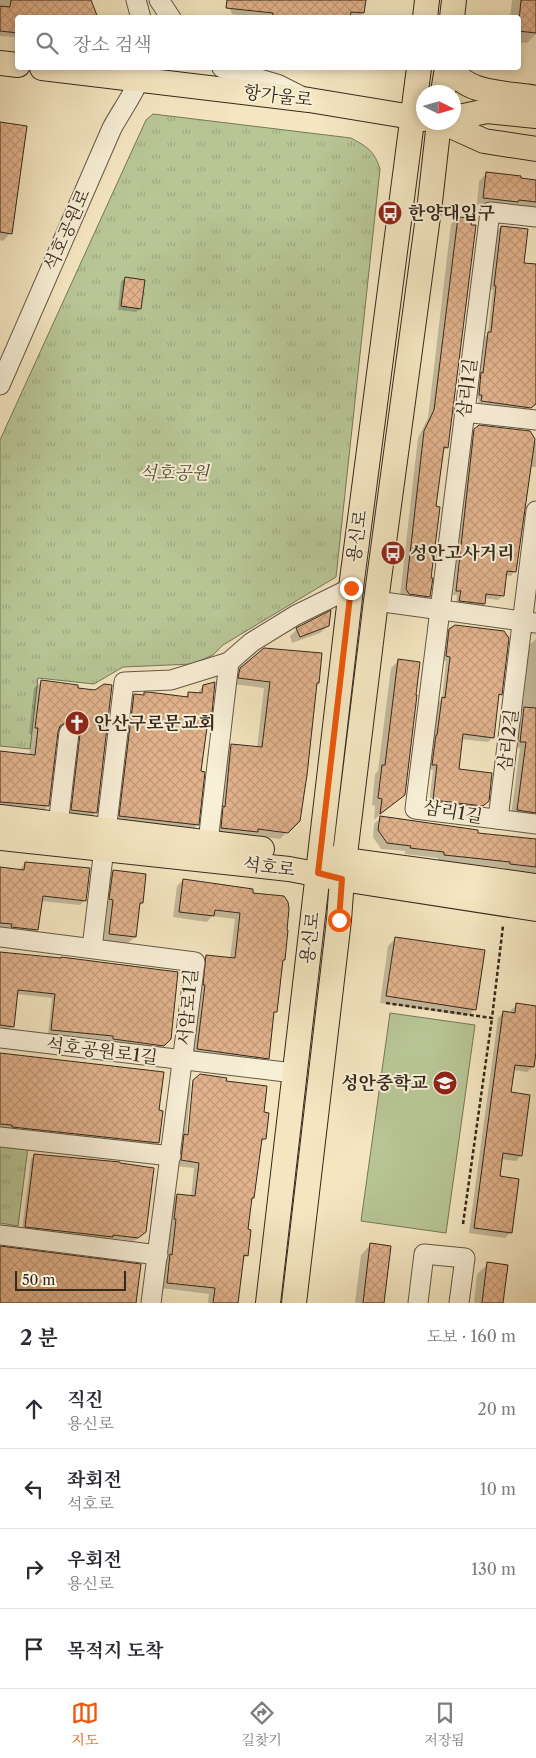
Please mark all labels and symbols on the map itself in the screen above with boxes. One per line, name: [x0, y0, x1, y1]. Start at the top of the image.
street label: 항가울로: [242, 81, 314, 111]
north arrow: [416, 85, 461, 130]
street label: 석호공원로: [39, 186, 95, 274]
bus stop icon: 한양대입구: [377, 200, 403, 226]
place label: 한양대입구: [408, 202, 496, 224]
street label: 삼리1길: [452, 357, 482, 419]
park label: 석호공원: [139, 462, 210, 484]
street label: 용신로: [342, 509, 372, 563]
bus stop icon: 성안고사거리: [380, 540, 406, 566]
place label: 성안고사거리: [410, 542, 514, 564]
route end: [340, 577, 363, 600]
street label: 삼리2길: [493, 708, 523, 772]
church icon: 안산구로문교회: [64, 710, 90, 736]
place label: 안산구로문교회: [94, 712, 216, 734]
street label: 삼리1길: [422, 796, 484, 828]
street label: 석호로: [242, 853, 296, 881]
route start: [328, 909, 351, 932]
street label: 용신로: [296, 911, 324, 965]
street label: 서암로1길: [174, 968, 202, 1046]
street label: 석호공원로1길: [45, 1033, 159, 1069]
school or university icon: 성안중학교: [432, 1070, 458, 1096]
place label: 성안중학교: [341, 1072, 429, 1094]
scale bar: [15, 1268, 126, 1291]

